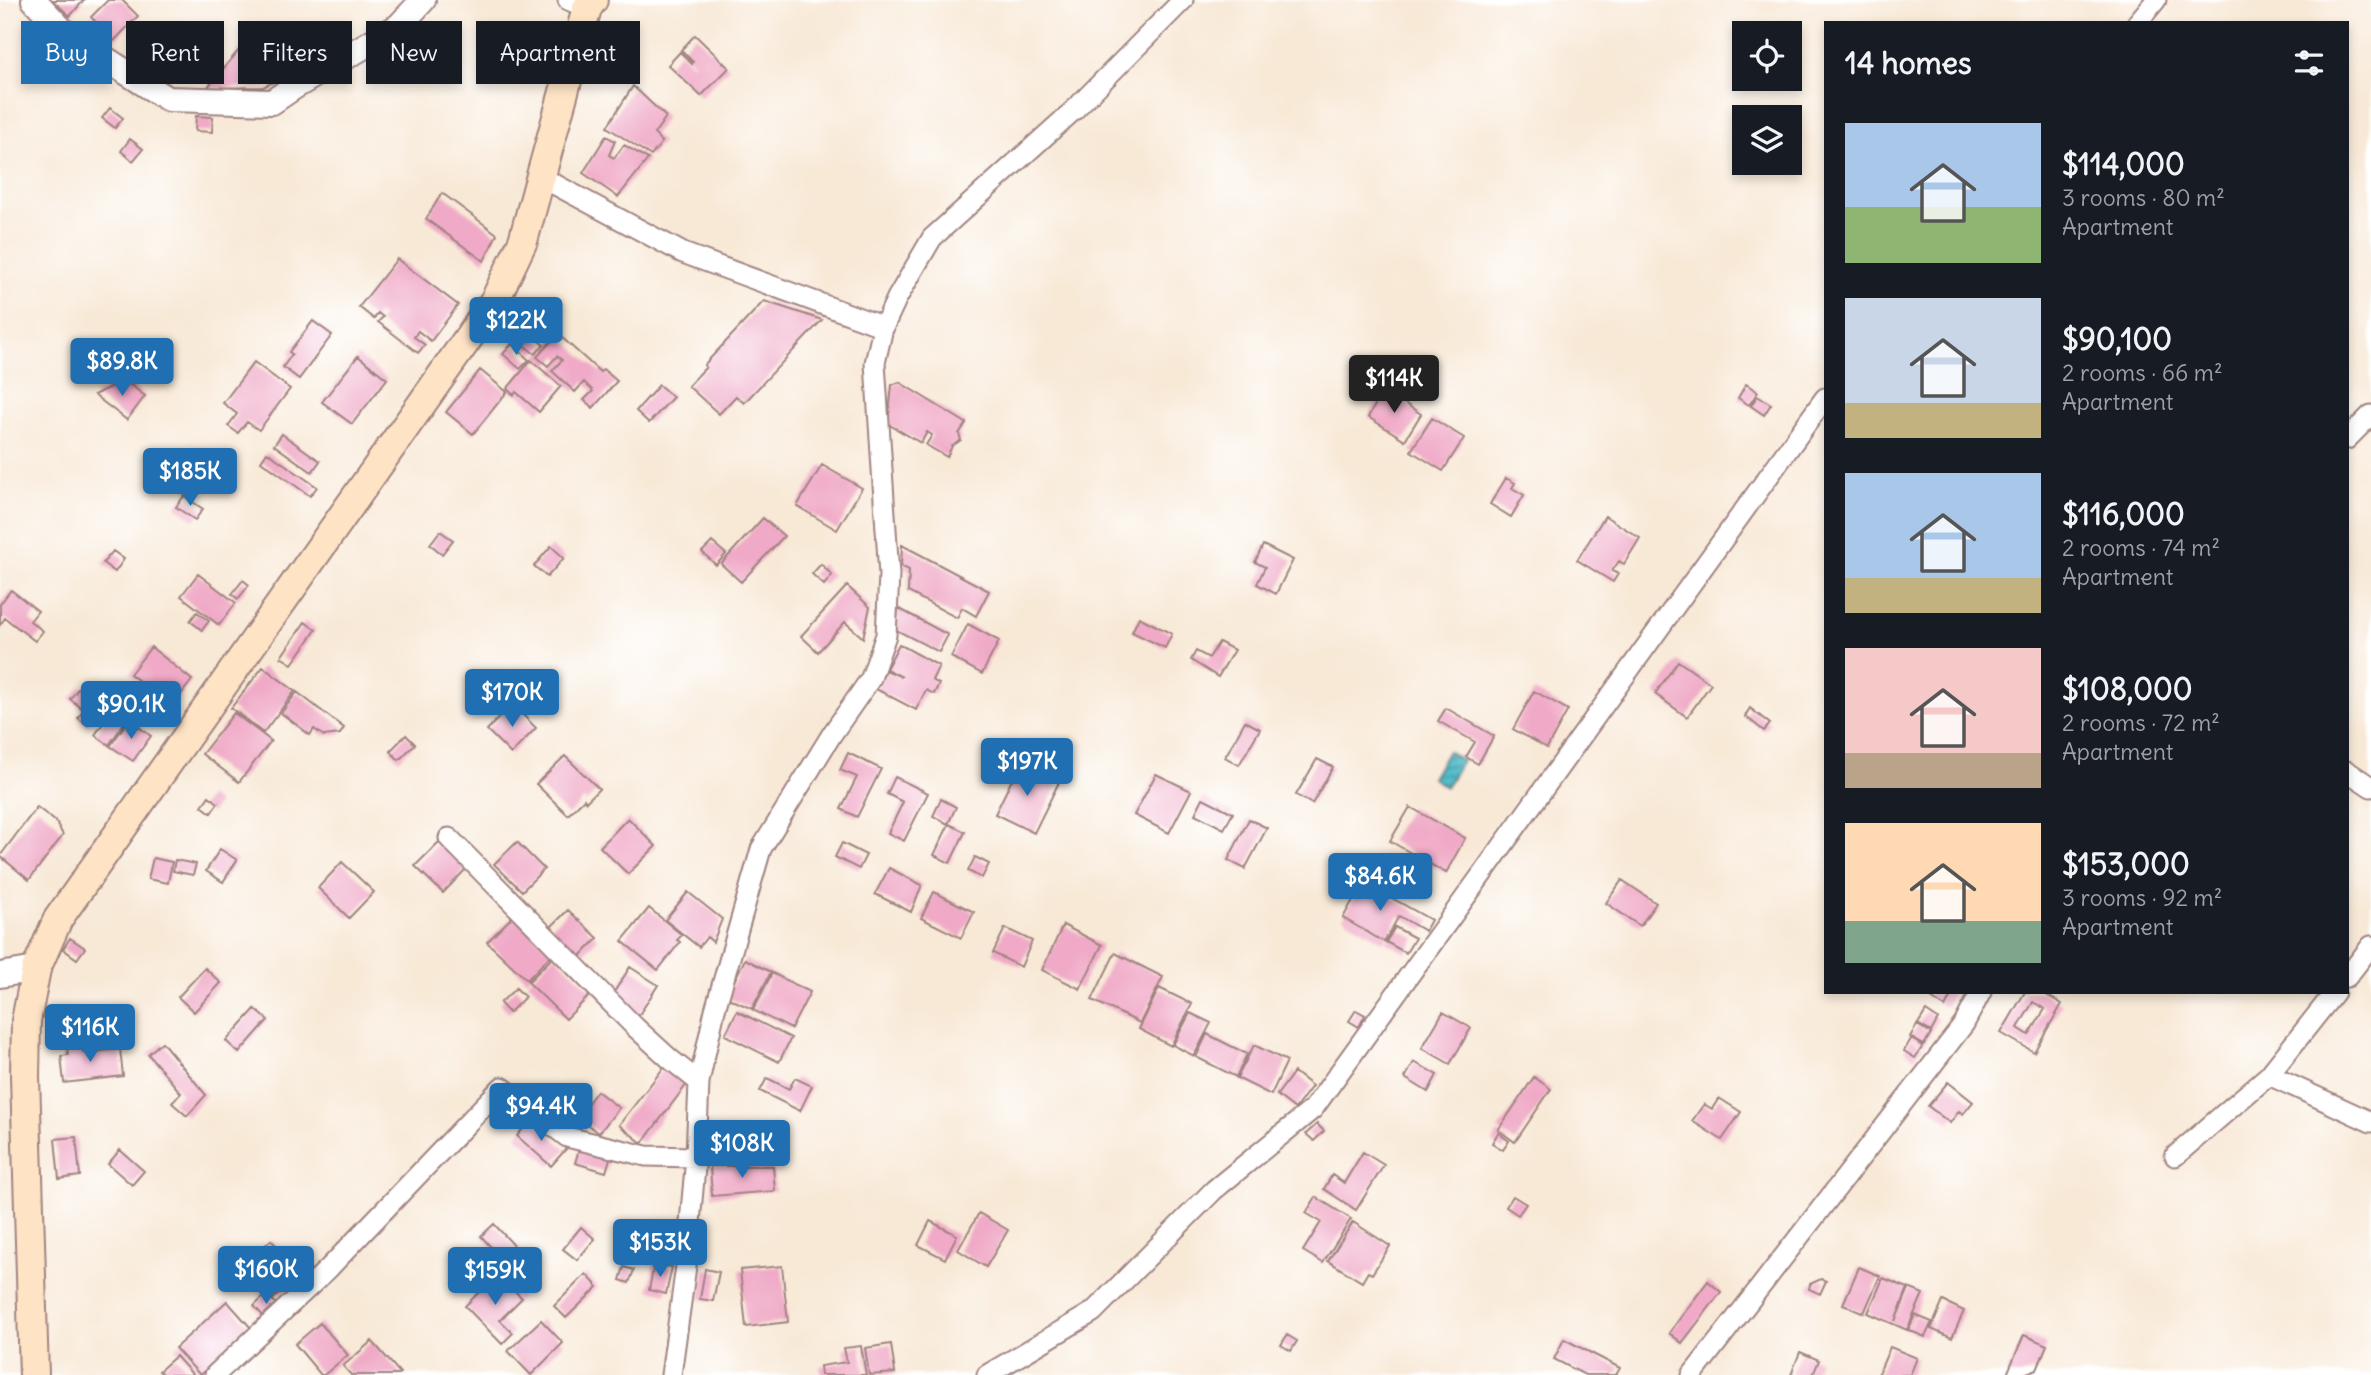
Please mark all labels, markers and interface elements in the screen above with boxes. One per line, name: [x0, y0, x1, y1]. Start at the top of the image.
chip: Buy: [21, 21, 112, 84]
chip: Rent: [126, 21, 224, 84]
chip: Filters: [238, 21, 352, 84]
chip: New: [366, 21, 462, 84]
chip: Apartment: [476, 21, 640, 84]
map controls: [1732, 21, 1802, 175]
button: locate: [1732, 21, 1802, 91]
text: 14 homes: [1845, 44, 1972, 82]
icon: filters: [2290, 44, 2328, 82]
button: layers: [1732, 105, 1802, 175]
text: $114,000: [2062, 145, 2185, 183]
icon: home: [1901, 151, 1985, 235]
text: 3 rooms · 80 m²: [2062, 183, 2225, 212]
text: Apartment: [2062, 212, 2174, 241]
pin: $122K: [467, 298, 565, 357]
text: $122K: [486, 305, 546, 334]
text: $90,100: [2062, 320, 2172, 358]
icon: home: [1901, 326, 1985, 410]
pin: $89.8K: [65, 338, 179, 398]
text: $89.8K: [87, 346, 157, 375]
pin: $114K: [1345, 356, 1443, 415]
text: 2 rooms · 66 m²: [2062, 358, 2223, 387]
text: $114K: [1365, 363, 1423, 392]
text: Apartment: [2062, 387, 2174, 416]
pin: $185K: [141, 448, 239, 508]
text: $185K: [159, 456, 221, 485]
text: $116,000: [2062, 495, 2185, 533]
icon: home: [1901, 501, 1985, 585]
text: 2 rooms · 74 m²: [2062, 533, 2220, 562]
text: Apartment: [2062, 562, 2174, 591]
pin: $170K: [463, 670, 561, 729]
text: $108,000: [2062, 670, 2193, 708]
icon: home: [1901, 676, 1985, 760]
text: $170K: [481, 677, 543, 706]
pin: $90.1K: [74, 682, 188, 741]
text: $90.1K: [97, 689, 165, 718]
text: 2 rooms · 72 m²: [2062, 708, 2220, 737]
text: Apartment: [2062, 737, 2174, 766]
pin: $197K: [978, 738, 1076, 798]
text: $197K: [997, 746, 1057, 775]
text: $153,000: [2062, 845, 2190, 883]
icon: home: [1901, 851, 1985, 935]
pin: $84.6K: [1323, 853, 1437, 913]
text: $84.6K: [1344, 861, 1416, 890]
text: 3 rooms · 92 m²: [2062, 883, 2222, 912]
text: Apartment: [2062, 912, 2174, 941]
pin: $116K: [41, 1004, 139, 1064]
text: $116K: [61, 1012, 119, 1041]
pin: $94.4K: [484, 1084, 598, 1143]
text: $94.4K: [505, 1091, 577, 1120]
pin: $108K: [693, 1120, 791, 1180]
text: $108K: [710, 1128, 774, 1157]
pin: $153K: [611, 1220, 709, 1279]
text: $153K: [629, 1227, 691, 1256]
pin: $160K: [217, 1246, 315, 1306]
pin: $159K: [446, 1248, 544, 1307]
text: $160K: [234, 1254, 298, 1283]
text: $159K: [464, 1255, 526, 1284]

